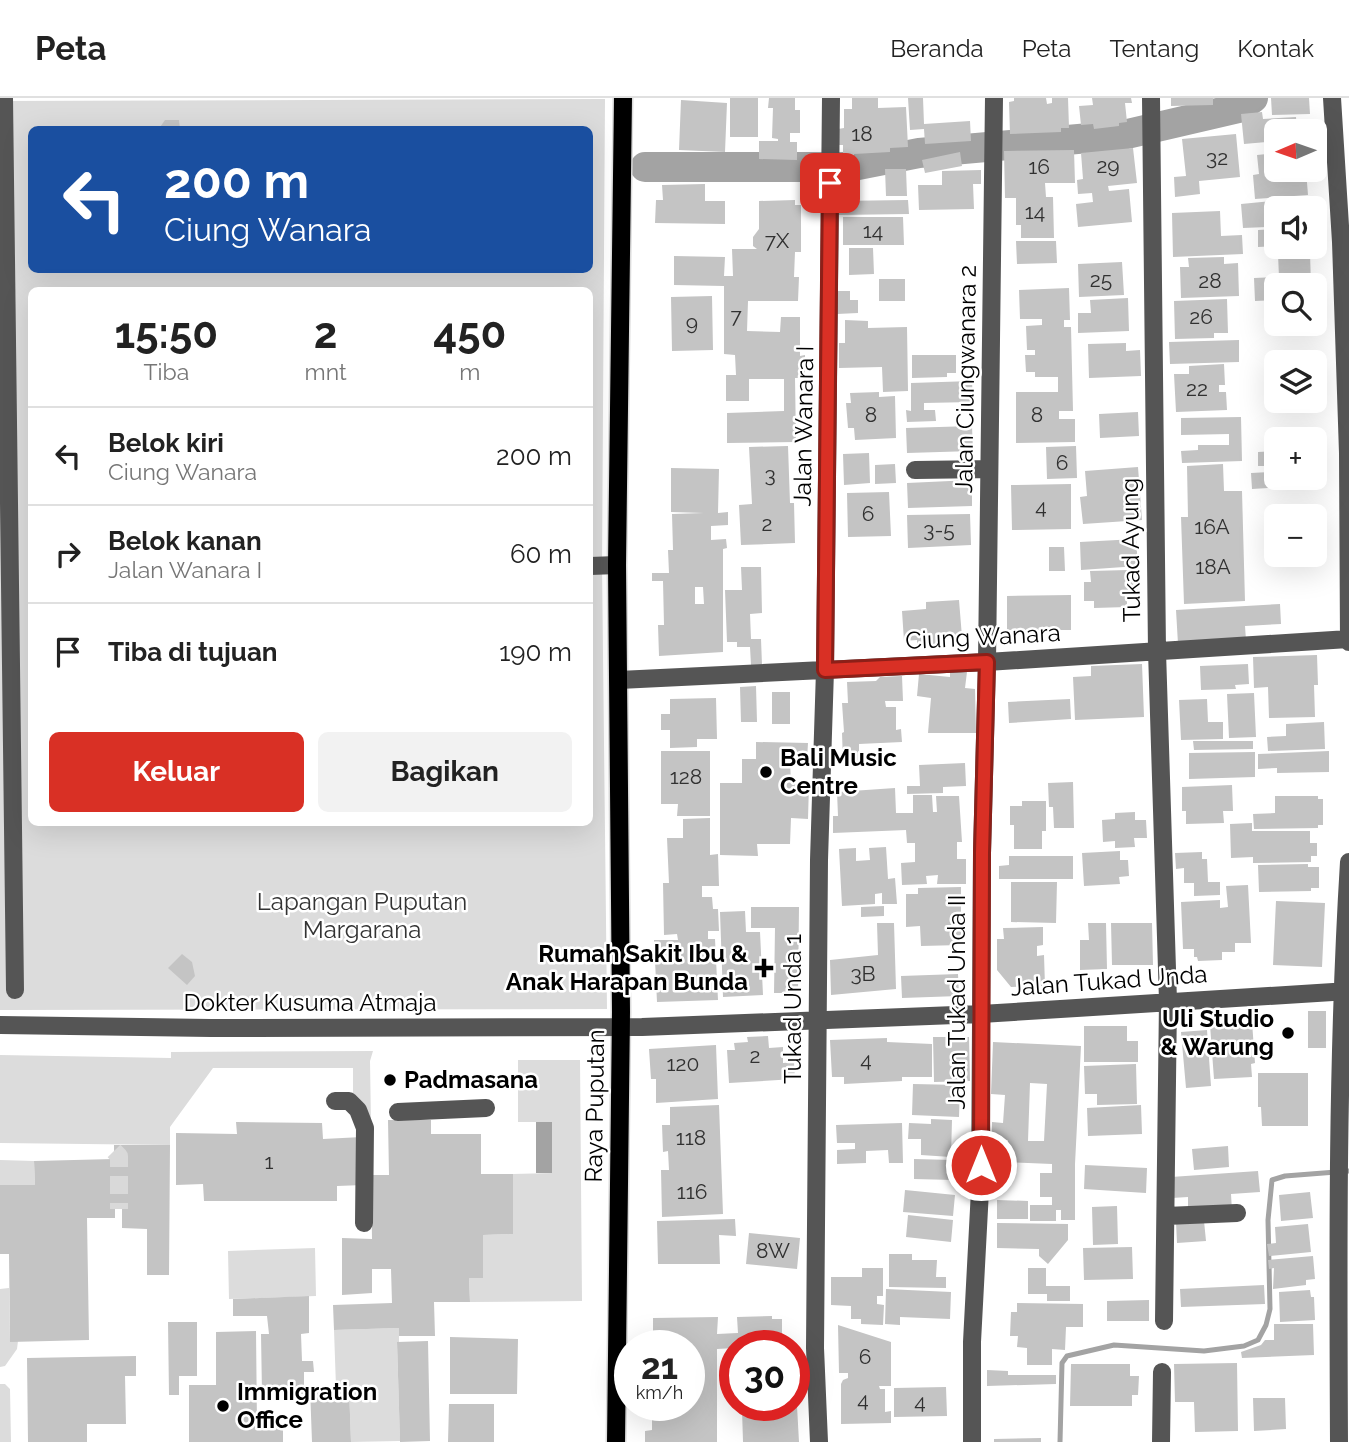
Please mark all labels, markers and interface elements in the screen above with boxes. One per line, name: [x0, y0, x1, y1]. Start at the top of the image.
text: Peta: [35, 29, 106, 68]
text: Beranda: [890, 34, 984, 63]
text: Peta: [1022, 34, 1071, 63]
text: Tentang: [1109, 34, 1199, 63]
text: Kontak: [1237, 34, 1314, 63]
north arrow: [1264, 119, 1326, 182]
map controls: [1264, 119, 1327, 567]
house number: 18: [851, 121, 873, 146]
house number: 32: [1206, 145, 1228, 170]
text: 200 m: [164, 152, 309, 209]
pin: [800, 153, 860, 213]
house number: 29: [1096, 153, 1120, 178]
icon: left: [49, 154, 140, 245]
house number: 16: [1028, 154, 1050, 179]
icon: arrive: [811, 164, 849, 202]
button: sound: [1264, 196, 1327, 259]
house number: 14: [1025, 199, 1045, 224]
text: Ciung Wanara: [164, 211, 371, 248]
house number: 14: [863, 218, 883, 243]
house number: 7X: [765, 228, 790, 253]
street label: Jalan Ciungwanara 2: [949, 265, 982, 493]
house number: 25: [1090, 267, 1112, 292]
house number: 28: [1198, 268, 1222, 293]
button: search: [1264, 273, 1327, 336]
house number: 7: [730, 303, 742, 328]
house number: 26: [1189, 304, 1213, 329]
text: 15:50: [115, 309, 218, 358]
text: 2: [314, 309, 338, 358]
text: 450: [433, 309, 506, 358]
house number: 9: [686, 310, 698, 335]
street label: Jalan Wanara I: [788, 345, 819, 507]
button: layers: [1264, 350, 1327, 413]
text: Tiba: [143, 358, 189, 385]
text: mnt: [305, 358, 347, 385]
text: m: [459, 358, 480, 385]
house number: 22: [1186, 376, 1208, 401]
house number: 8: [865, 402, 877, 427]
house number: 8: [1031, 402, 1043, 427]
button: +: [1264, 427, 1327, 490]
text: Belok kiri: [108, 428, 224, 458]
icon: left: [49, 437, 87, 475]
text: 200 m: [496, 441, 572, 471]
house number: 6: [1056, 450, 1068, 475]
text: Ciung Wanara: [108, 458, 257, 485]
house number: 3: [764, 462, 776, 487]
street label: Tukad Ayung: [1115, 478, 1146, 622]
house number: 4: [1035, 494, 1047, 519]
house number: 6: [862, 501, 874, 526]
button: −: [1264, 504, 1327, 567]
house number: 2: [762, 511, 772, 536]
house number: 16A: [1194, 514, 1230, 539]
house number: 3-5: [923, 517, 955, 542]
text: Belok kanan: [108, 526, 262, 556]
icon: right: [49, 535, 87, 573]
text: 60 m: [510, 539, 572, 569]
house number: 18A: [1195, 554, 1231, 579]
text: Jalan Wanara I: [108, 556, 262, 583]
street label: Ciung Wanara: [905, 618, 1061, 655]
icon: arrive: [49, 633, 87, 671]
text: Tiba di tujuan: [108, 637, 278, 667]
text: 190 m: [499, 637, 572, 667]
button: Keluar: [49, 732, 304, 812]
button: Bagikan: [318, 732, 572, 812]
place label: Bali Music Centre: [780, 743, 897, 800]
house number: 128: [670, 764, 702, 789]
marker: Bali Music Centre: [758, 764, 774, 780]
park label: Lapangan Puputan Margarana: [257, 887, 467, 944]
street label: Jalan Tukad Unda II: [942, 894, 971, 1110]
street label: Tukad Unda 1: [778, 934, 807, 1084]
place label: Rumah Sakit Ibu & Anak Harapan Bunda: [506, 939, 749, 996]
marker: Rumah Sakit Ibu & Anak Harapan Bunda: [754, 958, 774, 978]
street label: Jalan Tukad Unda: [1010, 959, 1208, 1002]
house number: 3B: [850, 961, 876, 986]
street label: Dokter Kusuma Atmaja: [183, 988, 437, 1017]
place label: Uli Studio & Warung: [1161, 1004, 1274, 1061]
marker: Uli Studio & Warung: [1280, 1025, 1296, 1041]
street label: Raya Puputan: [579, 1029, 610, 1183]
house number: 2: [750, 1043, 760, 1068]
house number: 4: [860, 1047, 872, 1072]
house number: 120: [667, 1051, 699, 1076]
place label: Padmasana: [404, 1065, 538, 1094]
marker: Padmasana: [382, 1072, 398, 1088]
house number: 118: [676, 1125, 706, 1150]
position arrow: [944, 1128, 1018, 1202]
house number: 1: [265, 1149, 274, 1174]
house number: 116: [677, 1179, 707, 1204]
house number: 8W: [756, 1238, 790, 1263]
speed limit sign: 30: [719, 1330, 810, 1421]
house number: 6: [859, 1344, 871, 1369]
text: 21: [641, 1346, 678, 1387]
place label: Immigration Office: [237, 1377, 377, 1434]
text: km/h: [636, 1382, 683, 1403]
house number: 4: [857, 1387, 869, 1412]
house number: 4: [914, 1389, 926, 1414]
marker: Immigration Office: [215, 1398, 231, 1414]

